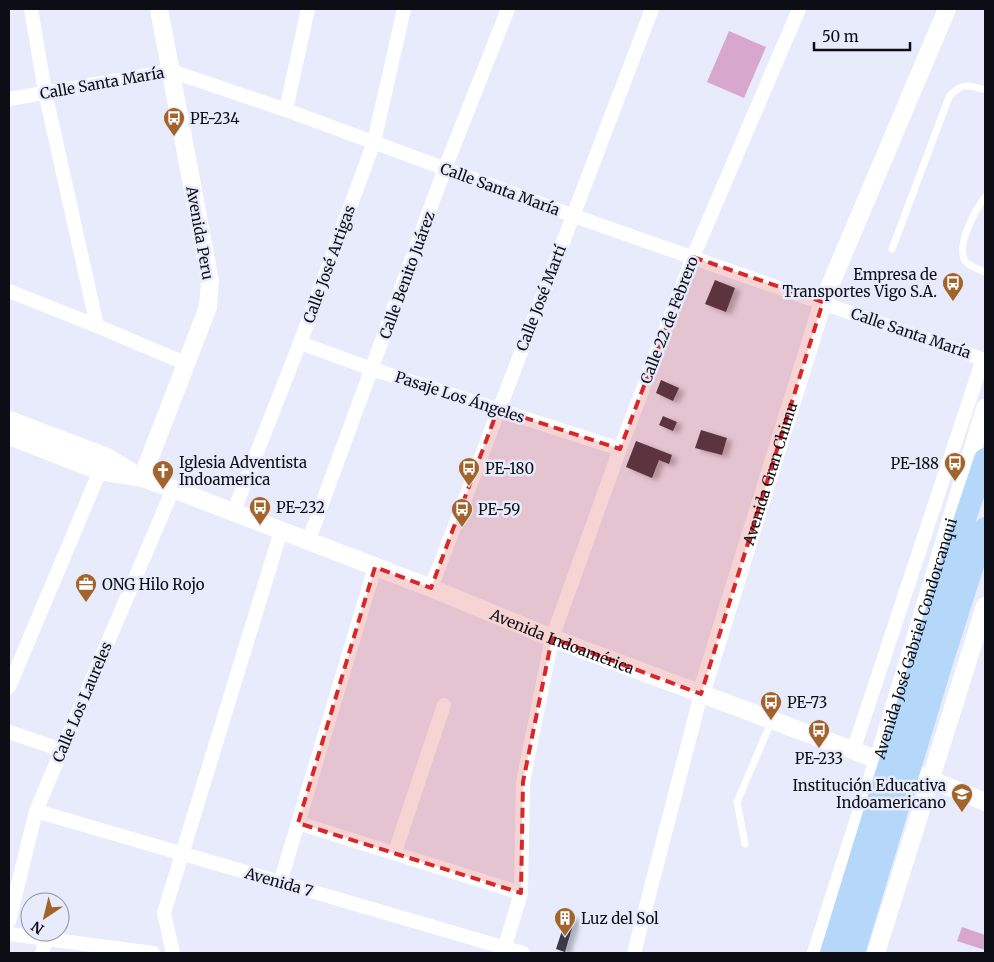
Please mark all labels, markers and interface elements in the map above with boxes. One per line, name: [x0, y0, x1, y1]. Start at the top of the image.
scale bar: [814, 20, 910, 52]
text: 50 m: [822, 27, 859, 46]
street label: Calle Santa María: [38, 63, 166, 103]
bus stop icon: PE-234: [162, 106, 186, 137]
place label: PE-234: [190, 109, 240, 128]
street label: Calle Santa María: [438, 159, 562, 219]
street label: Avenida Peru: [182, 184, 218, 281]
street label: Calle José Artigas: [299, 203, 359, 325]
street label: Calle Benito Juárez: [375, 209, 439, 341]
street label: Calle José Martí: [512, 241, 570, 354]
street label: Calle 22 de Febrero: [636, 253, 702, 386]
place label: Empresa de Transportes Vigo S.A.: [783, 265, 937, 301]
bus stop icon: Empresa de Transportes Vigo S.A.: [941, 271, 965, 302]
street label: Calle Santa María: [848, 304, 974, 362]
street label: Pasaje Los Ángeles: [393, 366, 528, 427]
street label: Avenida Gran Chimu: [738, 400, 801, 548]
bus stop icon: PE-188: [943, 451, 967, 482]
place label: Iglesia Adventista Indoamerica: [179, 453, 307, 489]
place label: PE-188: [891, 454, 939, 473]
bus stop icon: PE-180: [457, 456, 481, 487]
church icon: Iglesia Adventista Indoamerica: [151, 459, 175, 490]
place label: PE-180: [485, 459, 534, 478]
bus stop icon: PE-232: [248, 495, 272, 526]
bus stop icon: PE-59: [450, 497, 474, 528]
place label: PE-232: [276, 498, 325, 517]
place label: PE-59: [478, 500, 520, 519]
street label: Avenida José Gabriel Condorcanqui: [869, 515, 961, 762]
office icon: ONG Hilo Rojo: [74, 572, 98, 603]
place label: ONG Hilo Rojo: [102, 575, 205, 594]
street label: Avenida Indoamérica: [487, 604, 637, 677]
street label: Calle Los Laureles: [48, 639, 116, 765]
bus stop icon: PE-73: [759, 690, 783, 721]
place label: PE-73: [787, 693, 827, 712]
bus stop icon: PE-233: [807, 718, 831, 749]
place label: PE-233: [795, 749, 843, 768]
place label: Institución Educativa Indoamericano: [792, 776, 946, 812]
school or university icon: Institución Educativa Indoamericano: [950, 782, 974, 813]
street label: Avenida 7: [242, 863, 316, 901]
north arrow: [20, 892, 70, 942]
building icon: Luz del Sol: [553, 906, 577, 937]
place label: Luz del Sol: [581, 909, 659, 928]
text: N: [28, 917, 47, 938]

